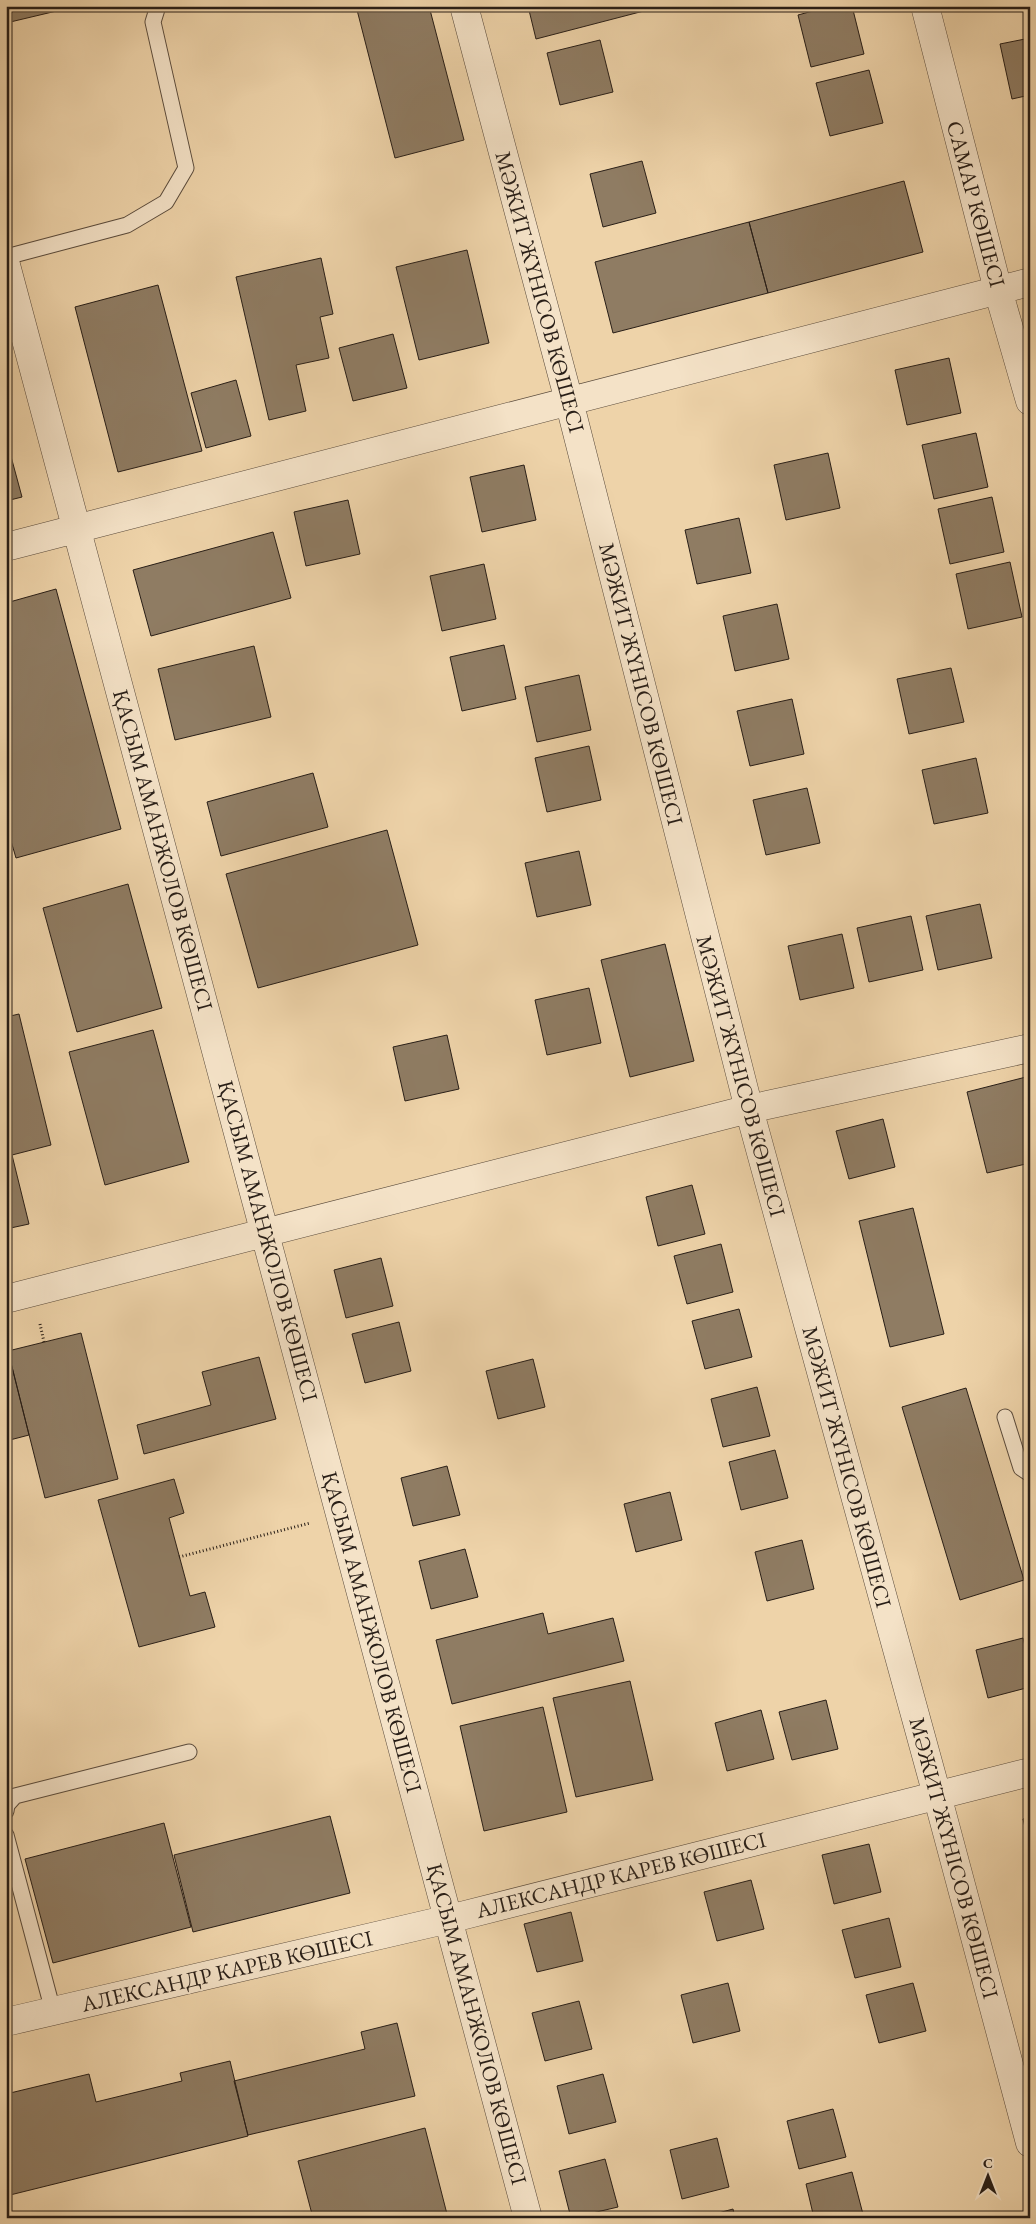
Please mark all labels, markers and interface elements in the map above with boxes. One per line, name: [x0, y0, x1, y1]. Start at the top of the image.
street label: САМАР КӨШЕСІ: [940, 118, 1012, 291]
street label: МӘЖИТ ЖҮНІСОВ КӨШЕСІ: [488, 148, 592, 436]
street label: МӘЖИТ ЖҮНІСОВ КӨШЕСІ: [592, 540, 690, 829]
street label: ҚАСЫМ АМАНЖОЛОВ КӨШЕСІ: [106, 686, 220, 1014]
street label: МӘЖИТ ЖҮНІСОВ КӨШЕСІ: [689, 932, 793, 1220]
street label: ҚАСЫМ АМАНЖОЛОВ КӨШЕСІ: [211, 1077, 325, 1405]
street label: МӘЖИТ ЖҮНІСОВ КӨШЕСІ: [795, 1323, 899, 1611]
street label: ҚАСЫМ АМАНЖОЛОВ КӨШЕСІ: [315, 1468, 429, 1796]
street label: МӘЖИТ ЖҮНІСОВ КӨШЕСІ: [902, 1714, 1006, 2002]
street label: АЛЕКСАНДР КАРЕВ КӨШЕСІ: [472, 1825, 769, 1925]
street label: ҚАСЫМ АМАНЖОЛОВ КӨШЕСІ: [420, 1860, 534, 2188]
street label: АЛЕКСАНДР КАРЕВ КӨШЕСІ: [78, 1923, 376, 2019]
north arrow: [964, 2152, 1014, 2202]
text: С: [983, 2154, 993, 2172]

